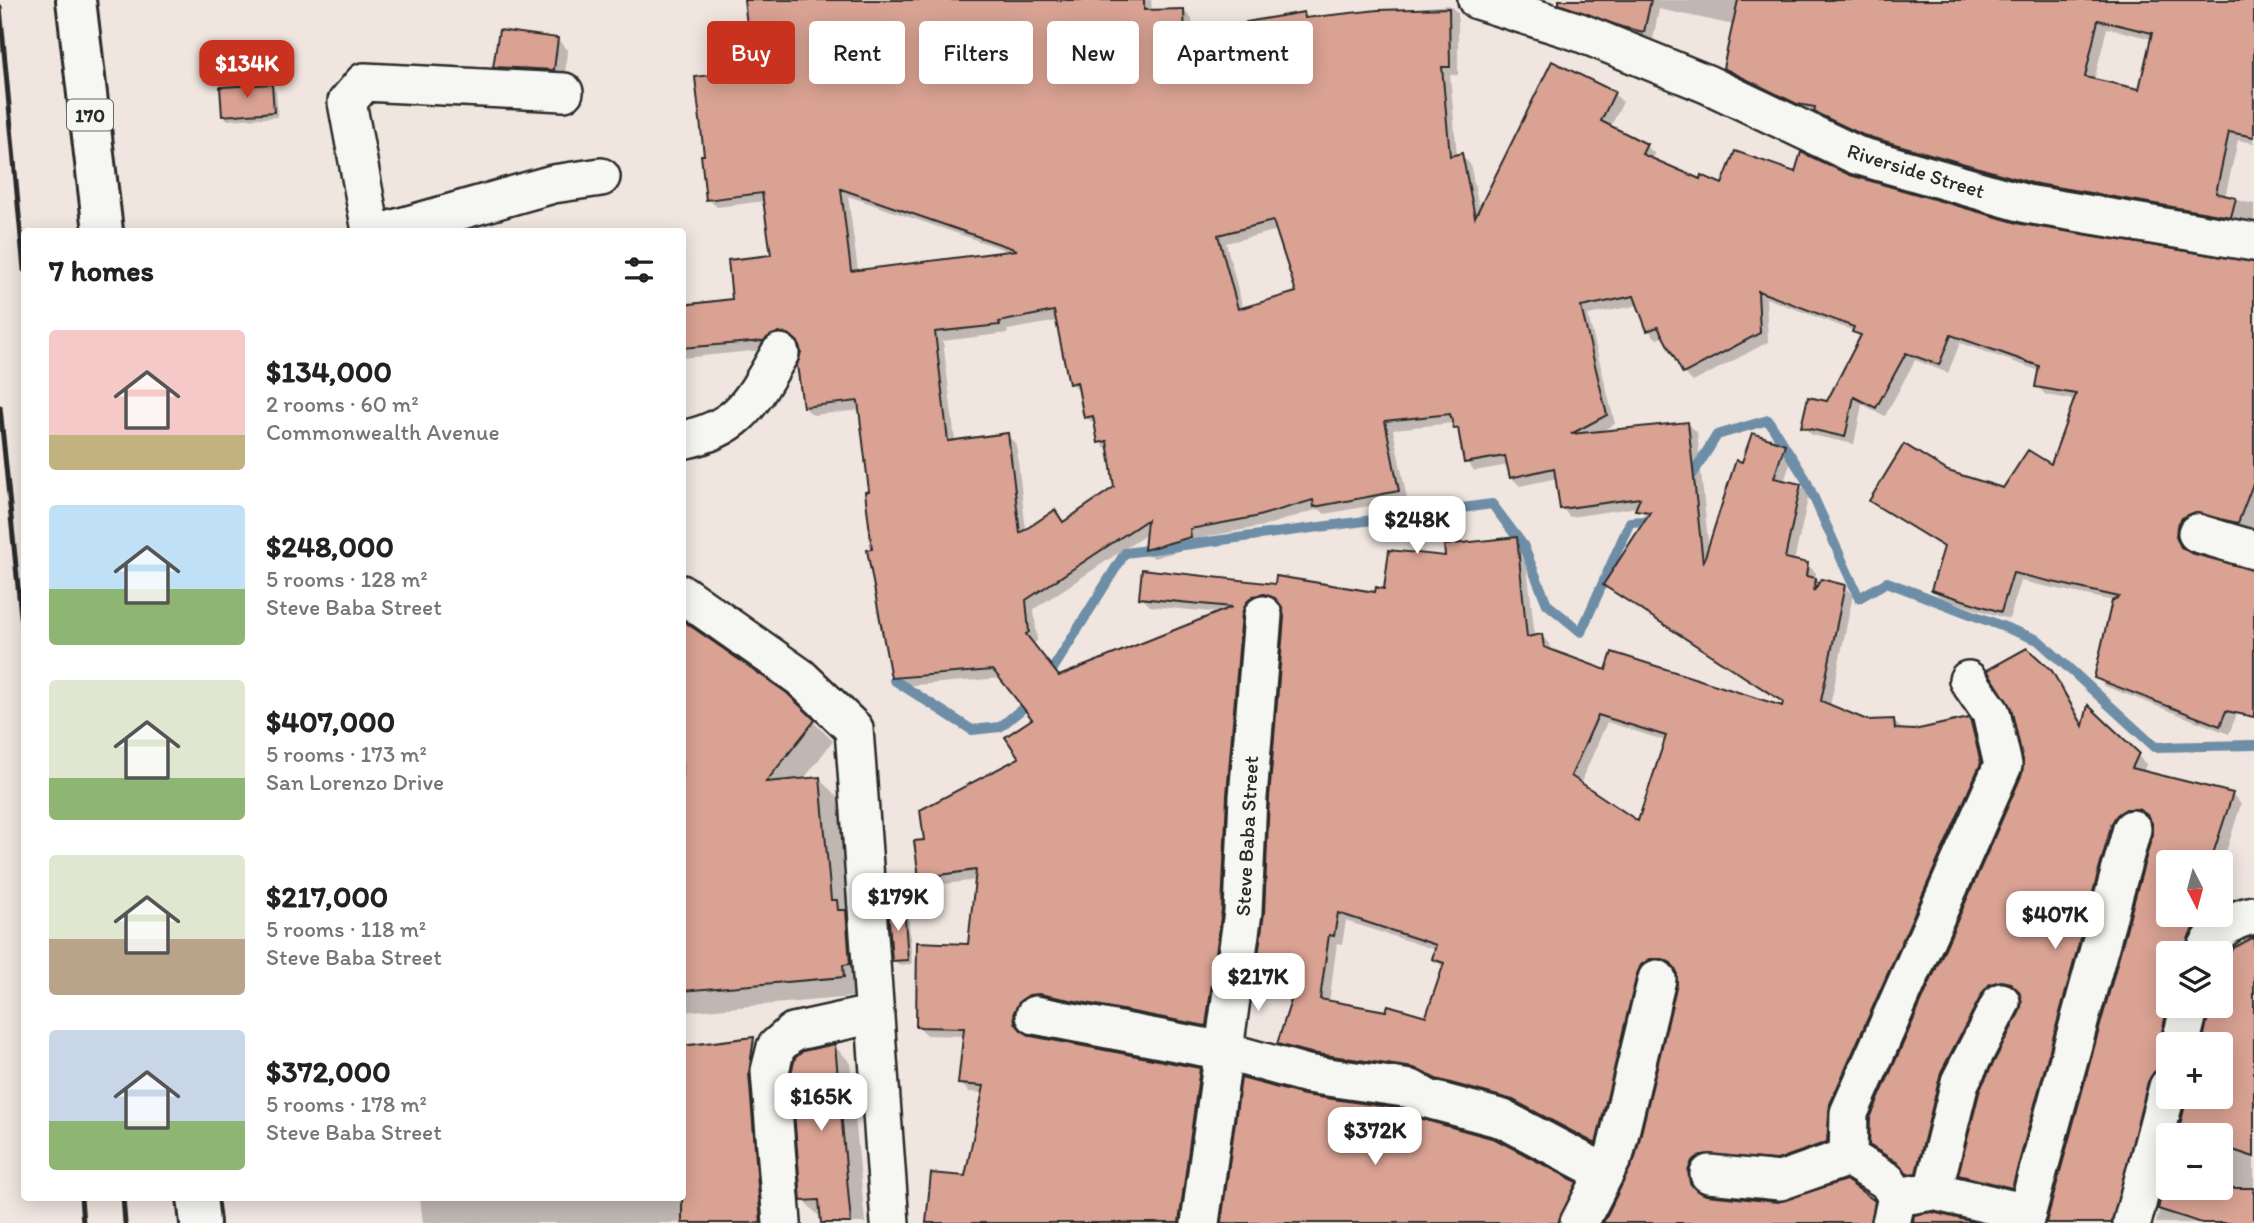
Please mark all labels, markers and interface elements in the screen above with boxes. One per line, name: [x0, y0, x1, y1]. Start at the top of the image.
chip: Buy: [707, 21, 795, 84]
chip: Rent: [809, 21, 905, 84]
chip: Filters: [919, 21, 1033, 84]
chip: New: [1047, 21, 1139, 84]
chip: Apartment: [1153, 21, 1313, 84]
pin: $134K: [198, 41, 296, 100]
text: $134K: [215, 49, 279, 77]
road number: 170: [67, 99, 113, 130]
street label: Riverside Street: [1844, 138, 1988, 203]
icon: filters: [620, 251, 658, 289]
text: 7 homes: [49, 252, 154, 289]
text: $134,000: [266, 353, 392, 390]
icon: home: [105, 358, 189, 442]
text: 2 rooms · 60 m²: [266, 390, 419, 418]
text: Commonwealth Avenue: [266, 418, 500, 446]
pin: $248K: [1368, 496, 1466, 556]
text: $248K: [1385, 505, 1449, 533]
text: $248,000: [266, 528, 394, 565]
icon: home: [105, 533, 189, 617]
text: 5 rooms · 128 m²: [266, 565, 428, 593]
text: Steve Baba Street: [266, 593, 442, 621]
text: $407,000: [266, 703, 395, 740]
icon: home: [105, 708, 189, 792]
text: 5 rooms · 173 m²: [266, 740, 427, 768]
street label: Steve Baba Street: [1230, 755, 1263, 917]
text: San Lorenzo Drive: [266, 768, 444, 796]
north arrow: [2156, 850, 2233, 928]
map controls: [2156, 850, 2233, 1200]
pin: $179K: [849, 874, 947, 933]
text: $217,000: [266, 878, 388, 915]
text: $179K: [868, 882, 928, 910]
icon: home: [105, 883, 189, 967]
pin: $407K: [2006, 892, 2104, 951]
text: $407K: [2022, 900, 2088, 928]
text: 5 rooms · 118 m²: [266, 915, 426, 943]
button: layers: [2156, 941, 2233, 1018]
text: Steve Baba Street: [266, 943, 442, 971]
pin: $217K: [1209, 954, 1307, 1013]
text: $217K: [1228, 962, 1288, 990]
button: +: [2156, 1032, 2233, 1109]
text: $372,000: [266, 1053, 391, 1090]
icon: home: [105, 1058, 189, 1142]
pin: $165K: [772, 1074, 870, 1133]
text: $165K: [790, 1082, 852, 1110]
text: 5 rooms · 178 m²: [266, 1090, 427, 1118]
pin: $372K: [1326, 1108, 1424, 1167]
text: $372K: [1344, 1116, 1406, 1144]
text: Steve Baba Street: [266, 1118, 442, 1146]
button: −: [2156, 1123, 2233, 1200]

